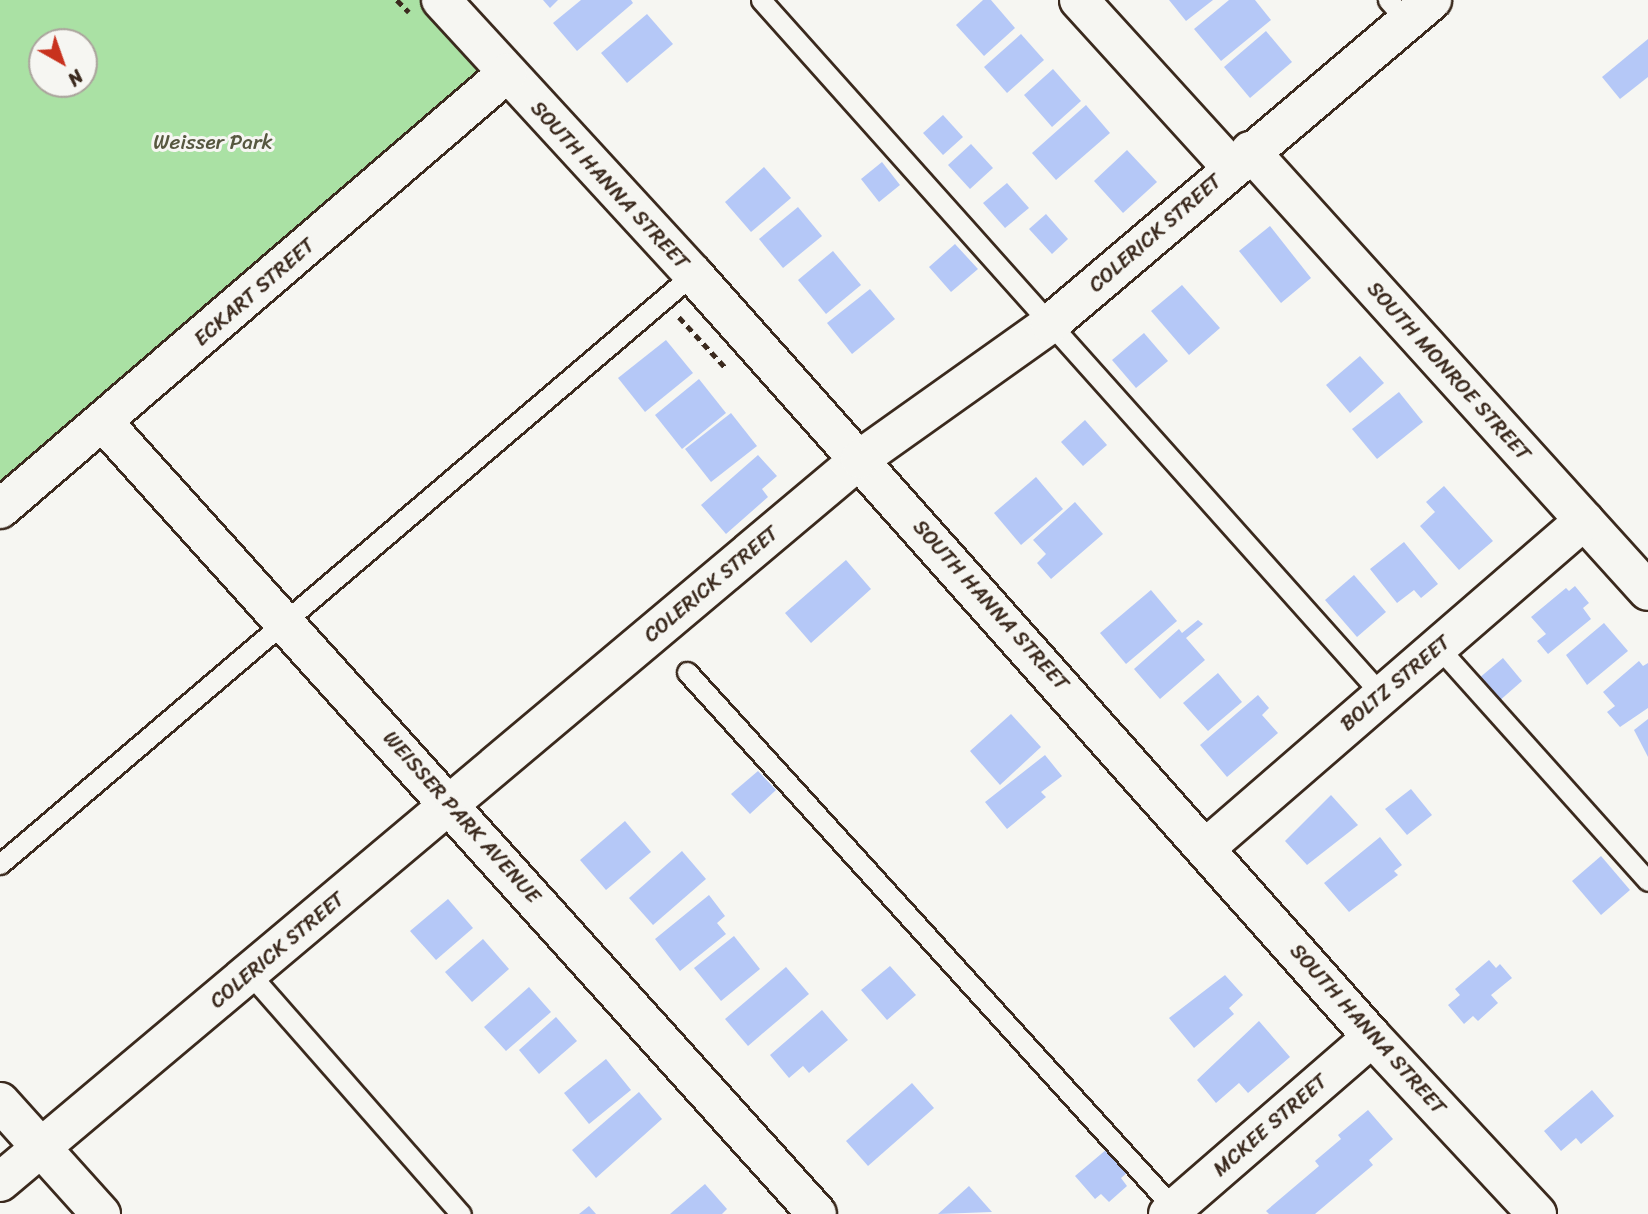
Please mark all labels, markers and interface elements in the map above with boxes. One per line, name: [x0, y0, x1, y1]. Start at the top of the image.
north arrow: [28, 28, 98, 98]
text: N: [60, 61, 91, 95]
street label: SOUTH HANNA STREET: [525, 96, 695, 274]
park label: Weisser Park: [153, 129, 273, 155]
street label: COLERICK STREET: [1082, 168, 1228, 298]
street label: ECKART STREET: [188, 232, 320, 352]
street label: SOUTH MONROE STREET: [1362, 276, 1536, 466]
street label: SOUTH HANNA STREET: [908, 514, 1074, 696]
street label: COLERICK STREET: [638, 520, 784, 648]
street label: BOLTZ STREET: [1335, 629, 1455, 737]
street label: WEISSER PARK AVENUE: [378, 726, 546, 908]
street label: COLERICK STREET: [204, 886, 350, 1014]
street label: SOUTH HANNA STREET: [1285, 938, 1451, 1120]
street label: MCKEE STREET: [1208, 1068, 1332, 1182]

